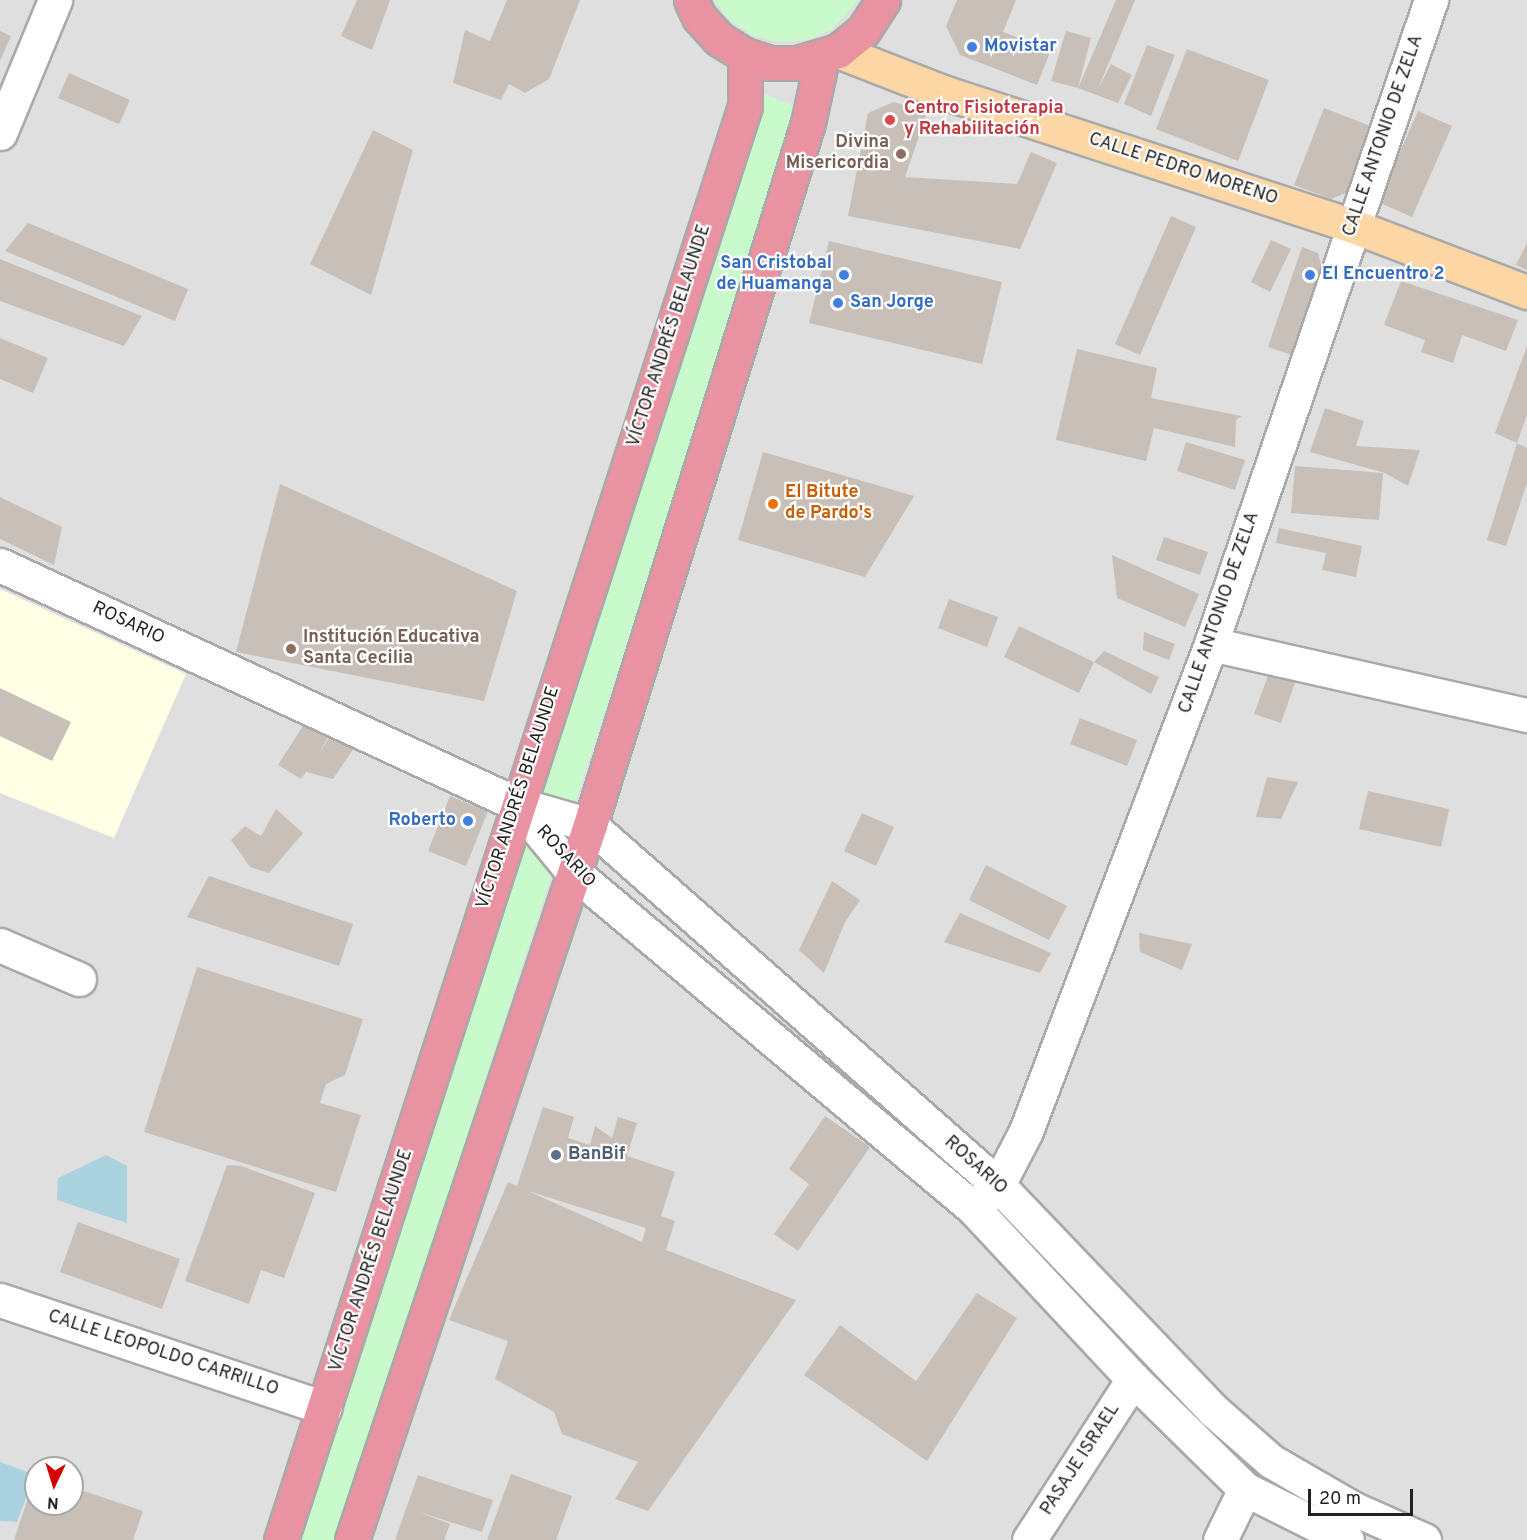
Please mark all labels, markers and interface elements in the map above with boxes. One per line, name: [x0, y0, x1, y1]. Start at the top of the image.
street label: CALLE ANTONIO DE ZELA: [1339, 32, 1429, 240]
place label: Movistar: [984, 36, 1057, 58]
marker: Movistar: [965, 40, 979, 54]
place label: Centro Fisioterapia y Rehabilitación: [904, 99, 1063, 142]
marker: Centro Fisioterapia y Rehabilitación: [881, 111, 899, 129]
street label: CALLE PEDRO MORENO: [1086, 129, 1280, 211]
place label: Divina Misericordia: [786, 133, 889, 176]
marker: Divina Misericordia: [894, 147, 908, 161]
street label: VÍCTOR ANDRÉS BELAUNDE: [624, 222, 716, 450]
place label: San Cristobal de Huamanga: [716, 254, 832, 296]
place label: El Encuentro 2: [1322, 264, 1445, 286]
marker: San Cristobal de Huamanga: [837, 268, 851, 282]
marker: El Encuentro 2: [1303, 268, 1317, 282]
place label: San Jorge: [850, 292, 934, 314]
marker: San Jorge: [831, 296, 845, 310]
place label: El Bitute de Pardo's: [785, 483, 872, 526]
marker: El Bitute de Pardo's: [766, 497, 780, 511]
street label: CALLE ANTONIO DE ZELA: [1175, 509, 1265, 717]
street label: ROSARIO: [88, 598, 168, 650]
place label: Institución Educativa Santa Cecilia: [303, 628, 480, 670]
marker: Institución Educativa Santa Cecilia: [284, 642, 298, 656]
street label: VÍCTOR ANDRÉS BELAUNDE: [473, 684, 565, 912]
place label: Roberto: [389, 810, 456, 832]
marker: Roberto: [461, 814, 475, 828]
street label: ROSARIO: [531, 821, 599, 893]
street label: ROSARIO: [939, 1132, 1011, 1200]
place label: BanBif: [568, 1144, 625, 1166]
street label: VÍCTOR ANDRÉS BELAUNDE: [326, 1147, 418, 1375]
marker: BanBif: [549, 1148, 563, 1162]
street label: CALLE LEOPOLDO CARRILLO: [45, 1306, 281, 1402]
street label: PASAJE ISRAEL: [1037, 1400, 1125, 1520]
north arrow: [24, 1456, 84, 1516]
scale bar: [1311, 1477, 1416, 1515]
text: 20 m: [1319, 1488, 1361, 1511]
text: N: [46, 1492, 59, 1512]

